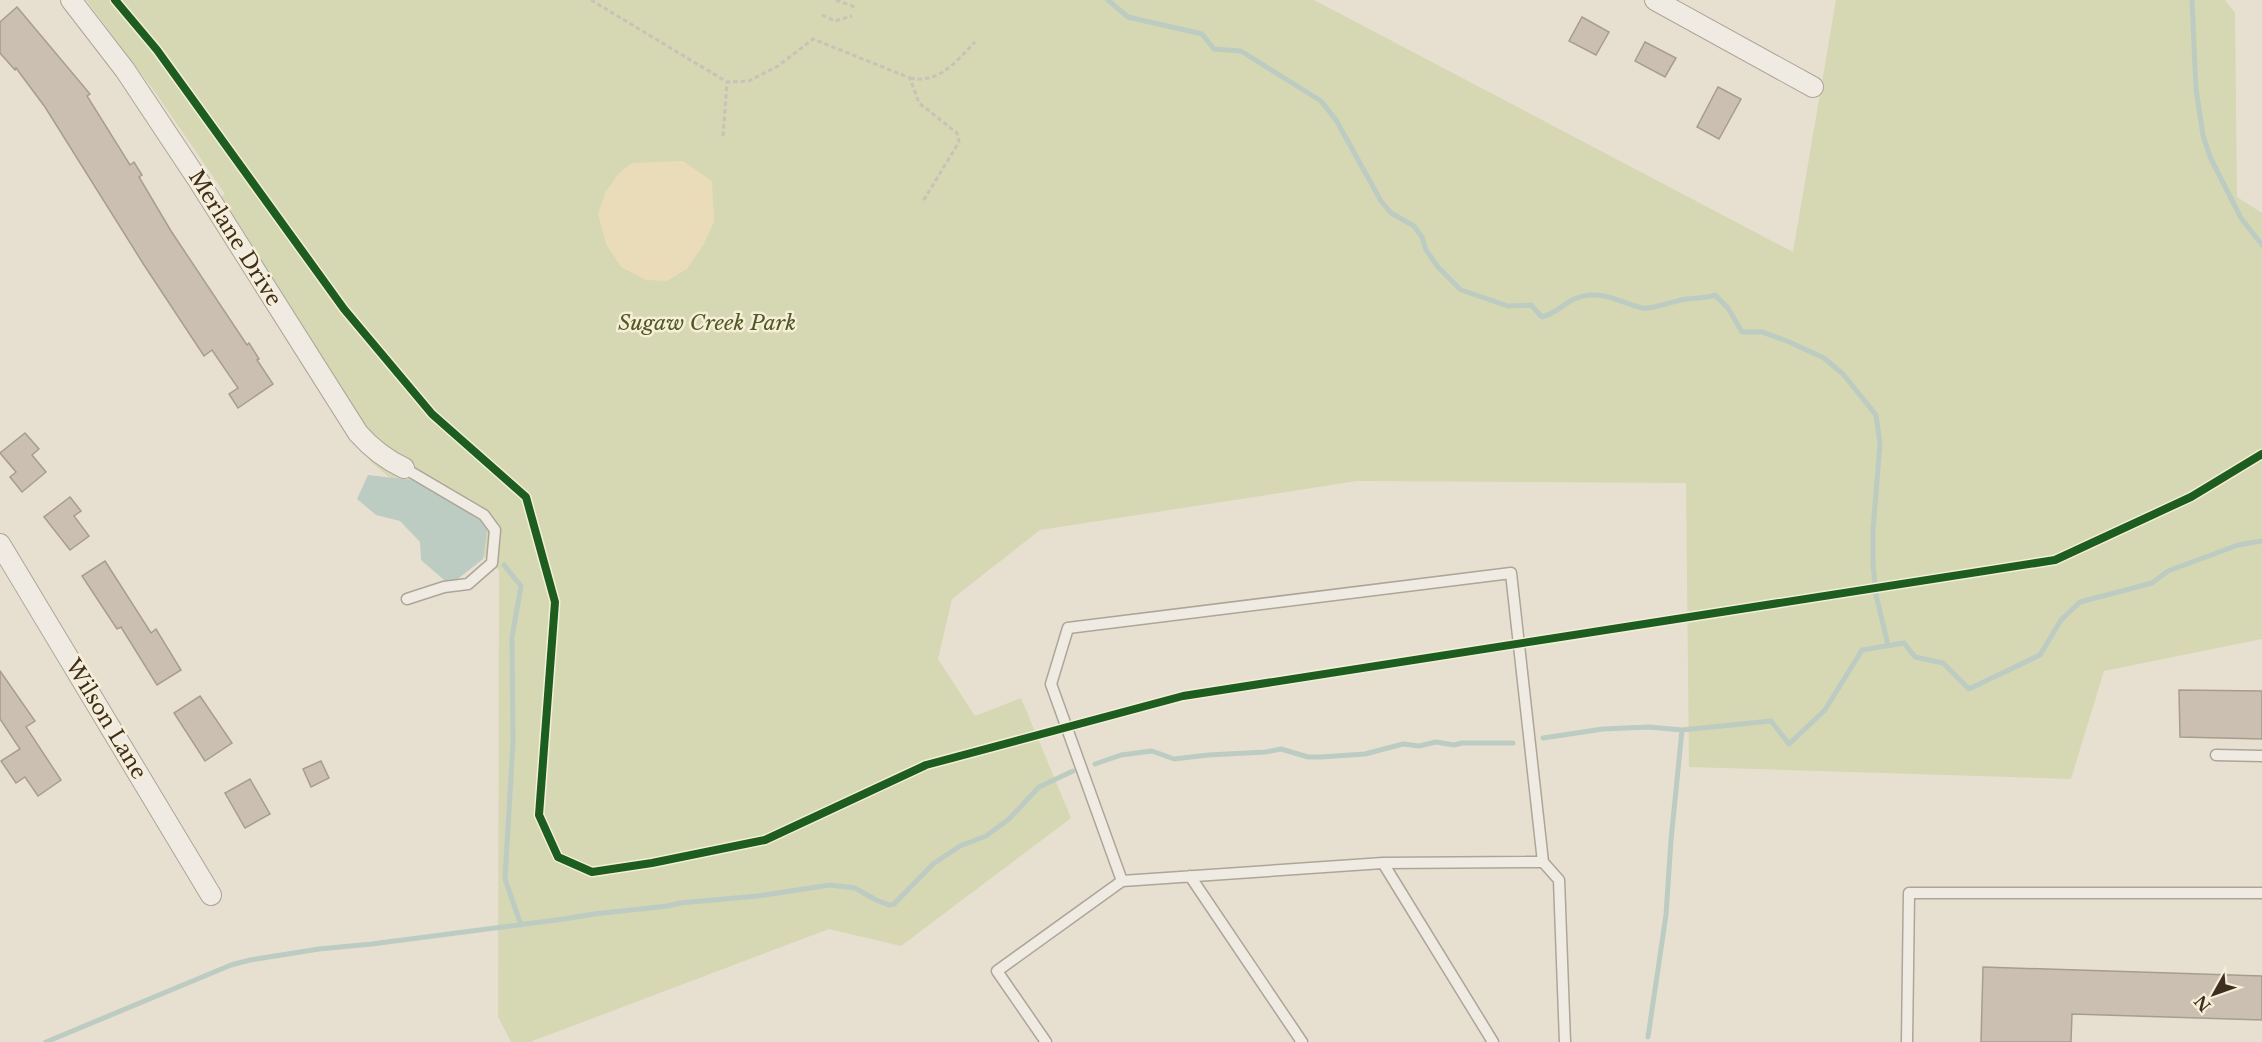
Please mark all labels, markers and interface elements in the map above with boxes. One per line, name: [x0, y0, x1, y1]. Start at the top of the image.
street label: Merlane Drive: [183, 165, 287, 311]
park label: Sugaw Creek Park: [618, 310, 796, 336]
street label: Wilson Lane: [59, 653, 152, 784]
north arrow: [2184, 964, 2244, 1024]
text: N: [2190, 991, 2215, 1016]

